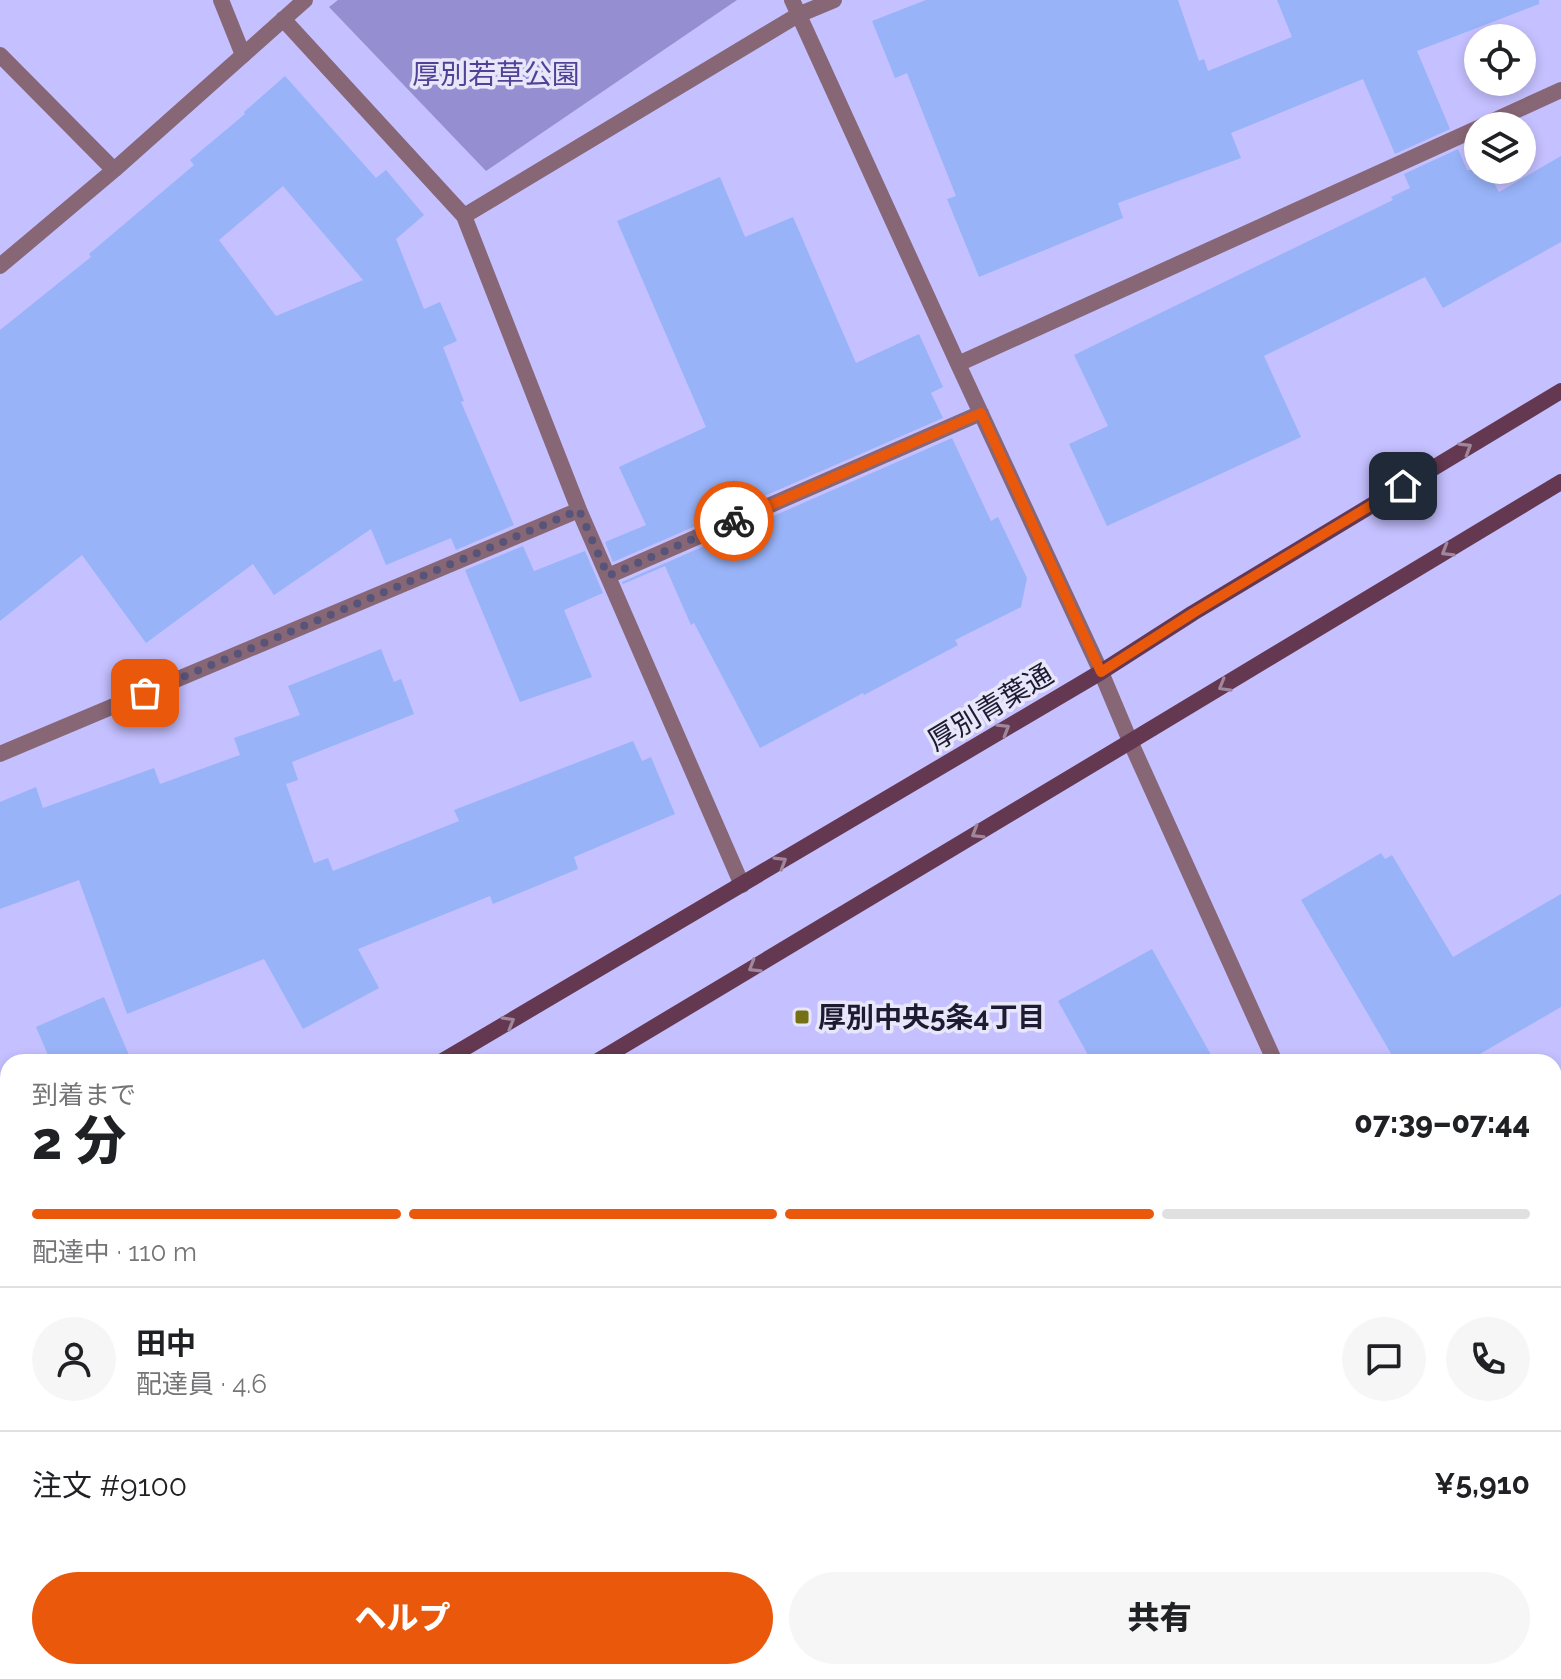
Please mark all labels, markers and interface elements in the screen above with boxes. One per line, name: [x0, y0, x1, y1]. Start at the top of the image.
map controls: [1464, 24, 1536, 184]
button: locate: [1464, 24, 1536, 96]
park label: 厚別若草公園: [412, 58, 580, 91]
button: layers: [1464, 112, 1536, 184]
one-way arrow: [1457, 443, 1472, 458]
pin: [1369, 452, 1437, 520]
icon: home: [1381, 464, 1425, 508]
courier: [694, 481, 774, 561]
icon: bike: [712, 499, 756, 543]
one-way arrow: [1441, 542, 1456, 557]
street label: 厚別青葉通: [922, 657, 1059, 758]
pin: [111, 659, 179, 727]
icon: bag: [123, 671, 167, 715]
one-way arrow: [1218, 676, 1233, 692]
one-way arrow: [995, 723, 1010, 739]
one-way arrow: [971, 823, 985, 838]
one-way arrow: [772, 856, 787, 872]
one-way arrow: [748, 957, 763, 973]
place label: 厚別中央5条4丁目: [818, 1001, 1046, 1034]
marker: 厚別中央5条4丁目: [793, 1008, 811, 1026]
one-way arrow: [500, 1017, 515, 1032]
text: 到着まで: [32, 1080, 136, 1110]
text: 07:39–07:44: [1354, 1105, 1530, 1140]
text: 2 分: [32, 1110, 126, 1171]
text: 配達中 · 110 m: [32, 1237, 197, 1267]
button: person: [32, 1317, 116, 1401]
button: chat: [1342, 1317, 1426, 1401]
button: phone: [1446, 1317, 1530, 1401]
text: 田中: [136, 1326, 196, 1361]
text: 配達員 · 4.6: [136, 1369, 267, 1399]
text: ¥5,910: [1434, 1466, 1530, 1501]
text: 注文 #9100: [32, 1468, 187, 1503]
button: ヘルプ: [32, 1572, 773, 1664]
button: 共有: [789, 1572, 1530, 1664]

